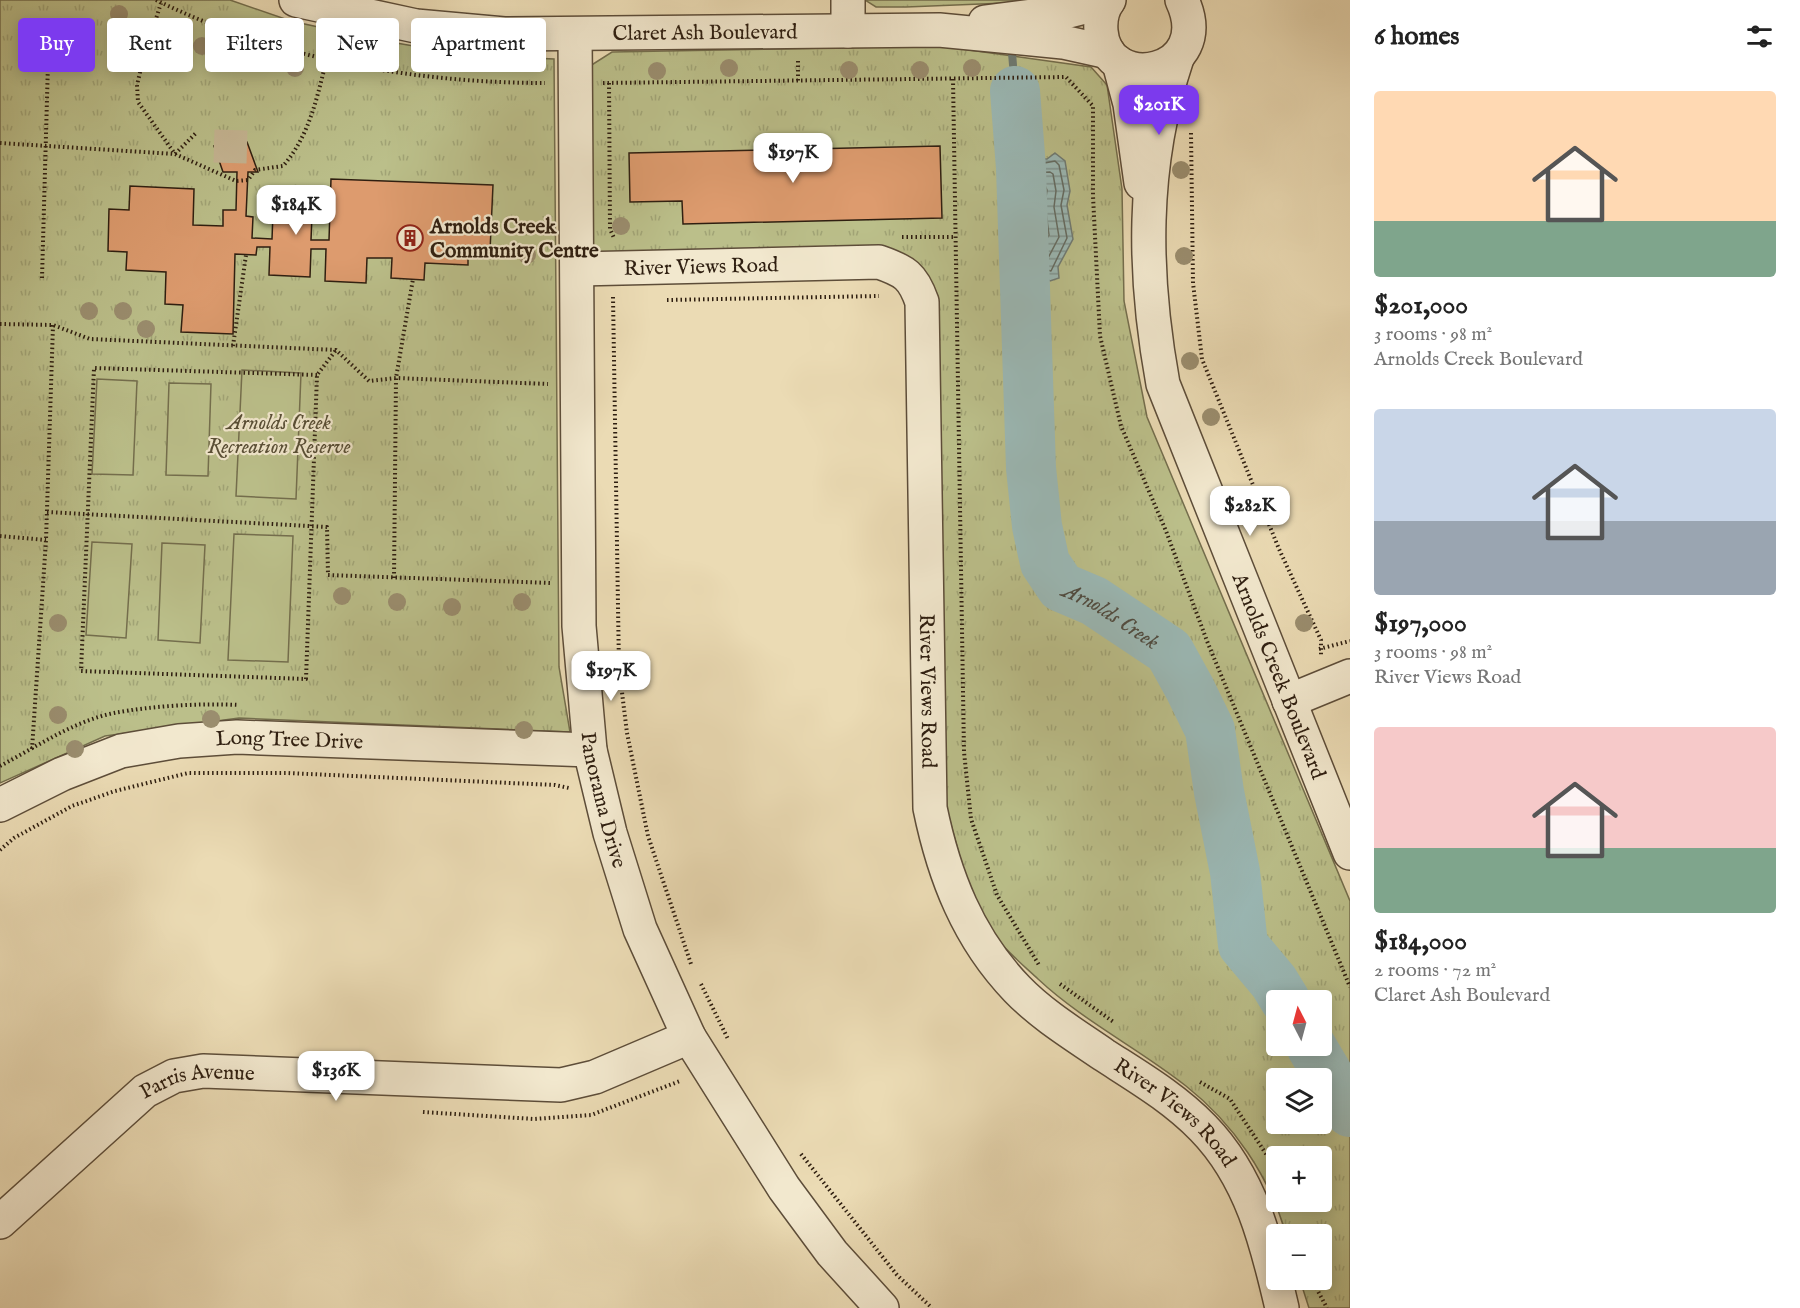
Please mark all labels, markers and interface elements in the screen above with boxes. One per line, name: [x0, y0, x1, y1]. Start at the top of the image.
chip: Buy: [18, 18, 95, 72]
chip: Rent: [107, 18, 193, 72]
chip: Filters: [205, 18, 304, 72]
chip: New: [316, 18, 399, 72]
chip: Apartment: [411, 18, 546, 72]
street label: Claret Ash Boulevard: [612, 19, 798, 48]
text: 6 homes: [1374, 20, 1459, 53]
icon: filters: [1743, 20, 1776, 53]
pin: $201K: [1117, 85, 1201, 136]
text: $201K: [1133, 92, 1185, 117]
icon: home: [1521, 130, 1629, 238]
pin: $197K: [751, 133, 835, 184]
text: $197K: [767, 140, 819, 165]
pin: $184K: [254, 185, 338, 236]
text: $184K: [271, 192, 321, 217]
place label: Arnolds Creek Community Centre: [429, 214, 599, 265]
building icon: Arnolds Creek Community Centre: [395, 223, 425, 253]
street label: River Views Road: [623, 252, 779, 283]
text: $201,000: [1374, 289, 1468, 322]
text: 3 rooms · 98 m²: [1374, 322, 1492, 347]
text: Arnolds Creek Boulevard: [1374, 347, 1583, 372]
park label: Arnolds Creek Recreation Reserve: [208, 410, 350, 461]
icon: home: [1521, 448, 1629, 556]
pin: $282K: [1208, 486, 1292, 537]
text: $282K: [1224, 493, 1276, 518]
street label: Arnolds Creek Boulevard: [1224, 568, 1331, 784]
water label: Arnolds Creek: [1056, 576, 1164, 657]
text: $197,000: [1374, 607, 1467, 640]
street label: River Views Road: [912, 613, 941, 769]
text: 3 rooms · 98 m²: [1374, 640, 1492, 665]
pin: $197K: [569, 651, 653, 702]
text: $197K: [585, 658, 637, 683]
text: River Views Road: [1374, 665, 1521, 690]
street label: Long Tree Drive: [215, 725, 364, 757]
street label: Panorama Drive: [573, 731, 632, 872]
icon: home: [1521, 766, 1629, 874]
text: $184,000: [1374, 925, 1467, 958]
text: 2 rooms · 72 m²: [1374, 958, 1496, 983]
text: Claret Ash Boulevard: [1374, 983, 1550, 1008]
north arrow: [1266, 990, 1332, 1056]
map controls: [1266, 990, 1332, 1290]
pin: $136K: [294, 1051, 378, 1102]
street label: River Views Road: [1108, 1053, 1242, 1173]
text: $136K: [312, 1058, 360, 1083]
street label: Parris Avenue: [135, 1059, 255, 1106]
button: layers: [1266, 1068, 1332, 1134]
button: +: [1266, 1146, 1332, 1212]
button: −: [1266, 1224, 1332, 1290]

